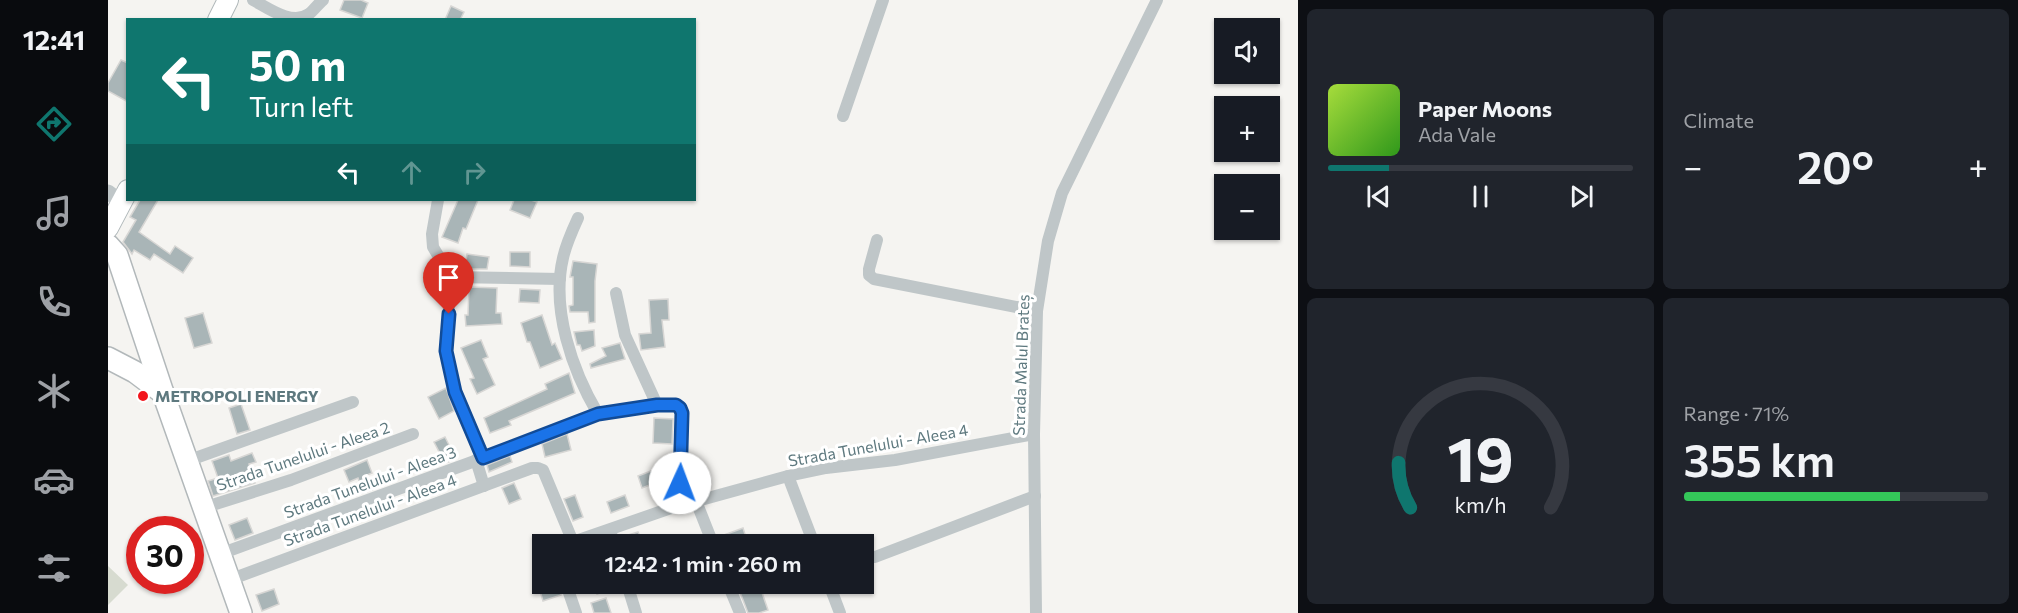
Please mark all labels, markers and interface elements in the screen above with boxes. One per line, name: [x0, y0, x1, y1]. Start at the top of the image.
map controls: [1214, 18, 1280, 240]
button: sound: [1214, 18, 1280, 84]
text: 12:41: [23, 23, 85, 56]
text: 50 m: [249, 38, 346, 90]
icon: left: [150, 42, 228, 120]
text: Turn left: [249, 90, 353, 123]
text: Paper Moons: [1418, 95, 1552, 122]
button: +: [1214, 96, 1280, 162]
icon: directions: [33, 103, 75, 145]
text: Climate: [1684, 108, 1754, 132]
text: Ada Vale: [1418, 122, 1496, 146]
text: 20°: [1797, 138, 1874, 193]
text: −: [1684, 145, 1702, 186]
text: +: [1969, 145, 1988, 186]
icon: left: [332, 156, 365, 189]
icon: ahead: [395, 156, 428, 189]
icon: right: [458, 156, 491, 189]
button: −: [1214, 174, 1280, 240]
icon: previous: [1362, 180, 1395, 213]
icon: pause: [1464, 180, 1497, 213]
icon: next: [1565, 180, 1598, 213]
icon: music: [33, 192, 75, 234]
pin: [423, 252, 474, 314]
icon: arrive: [432, 261, 465, 294]
icon: phone: [33, 281, 75, 323]
street label: Strada Malul Brateș: [1009, 294, 1034, 436]
icon: climate: [33, 370, 75, 412]
place label: METROPOLI ENERGY: [155, 386, 319, 405]
marker: METROPOLI ENERGY: [136, 389, 150, 403]
text: Range · 71%: [1684, 401, 1789, 425]
street label: Strada Tunelului - Aleea 2: [214, 417, 392, 494]
street label: Strada Tunelului - Aleea 4: [786, 419, 970, 470]
text: 19: [1447, 419, 1514, 495]
text: 355 km: [1684, 431, 1835, 486]
street label: Strada Tunelului - Aleea 3: [281, 441, 459, 522]
position arrow: [648, 451, 712, 515]
icon: car: [33, 459, 75, 501]
street label: Strada Tunelului - Aleea 4: [281, 469, 459, 550]
text: km/h: [1454, 491, 1506, 517]
speed limit sign: 30: [126, 516, 204, 594]
icon: filters: [33, 547, 75, 589]
text: 12:42 · 1 min · 260 m: [605, 550, 801, 577]

